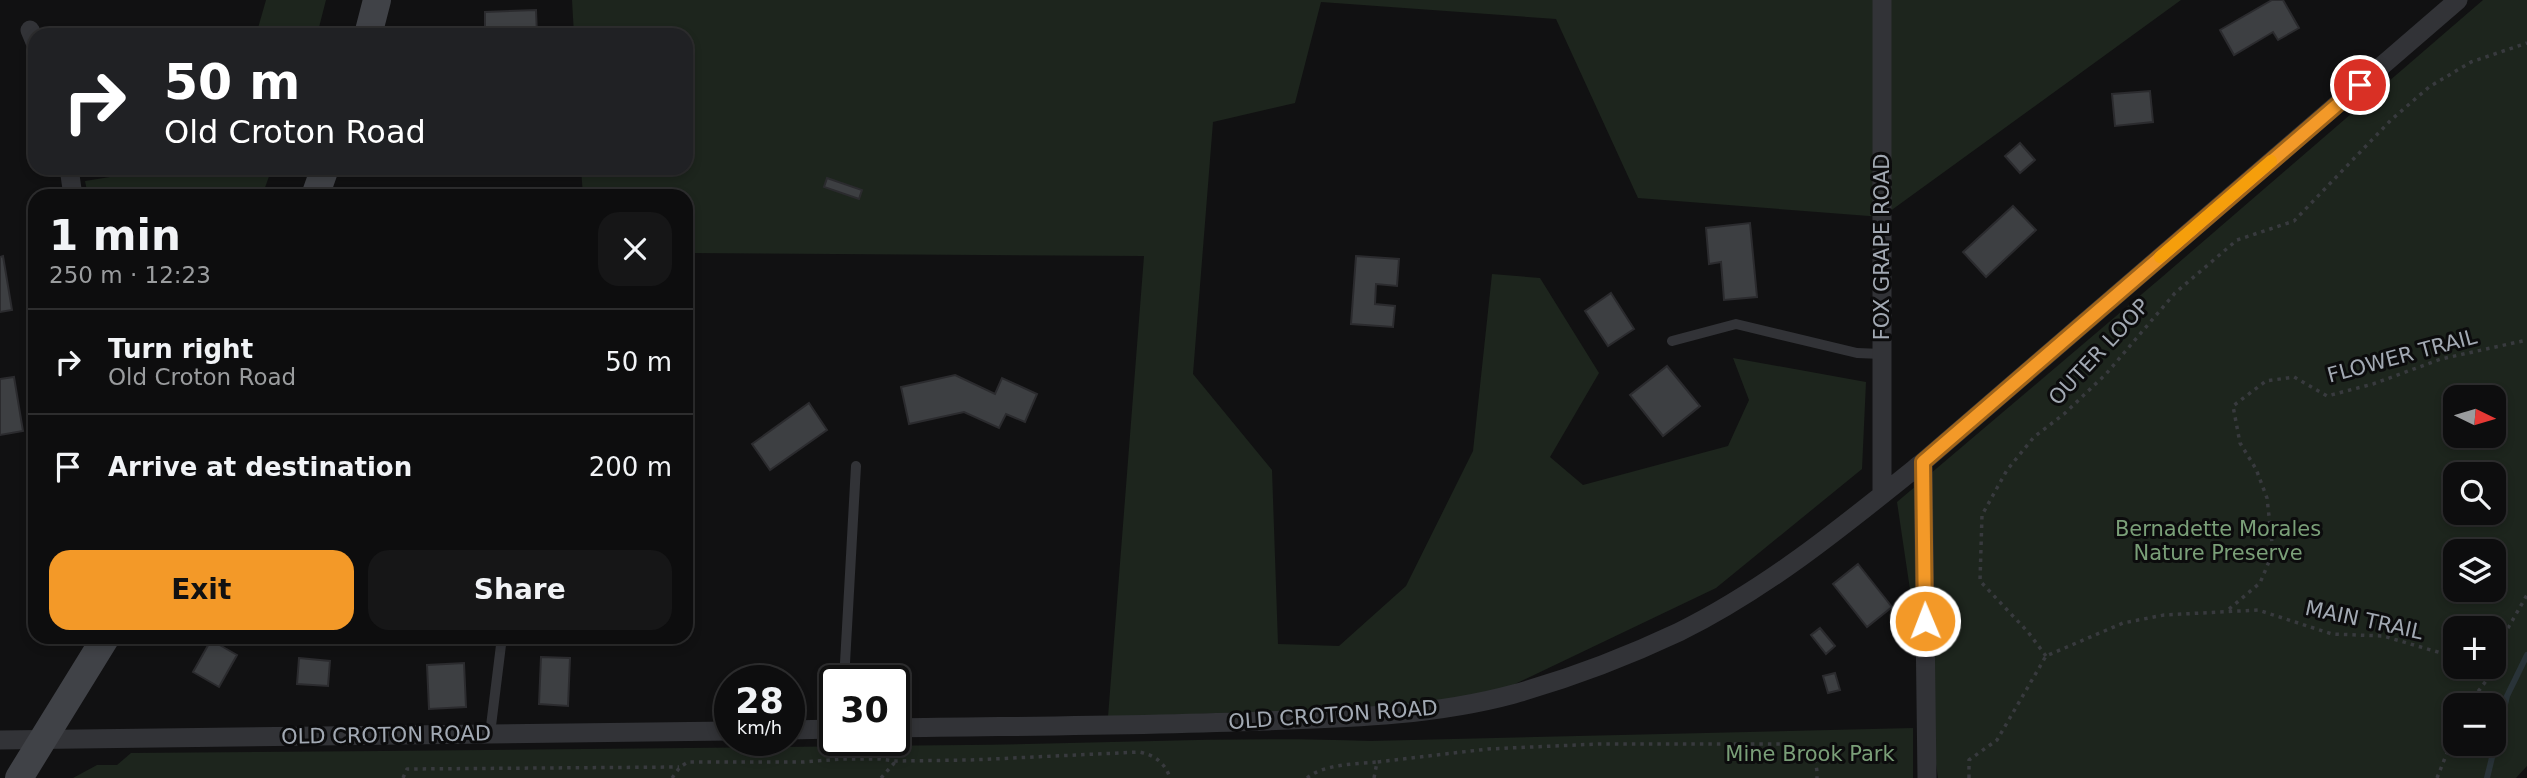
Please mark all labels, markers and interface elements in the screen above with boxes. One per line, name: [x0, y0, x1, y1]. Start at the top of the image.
text: 50 m: [164, 54, 300, 111]
pin: [2330, 55, 2390, 115]
icon: right: [49, 56, 140, 147]
icon: arrive: [2341, 66, 2379, 104]
text: Old Croton Road: [164, 113, 426, 151]
street label: FOX GRAPE ROAD: [1870, 154, 1894, 340]
text: 1 min: [49, 211, 181, 260]
button: close: [598, 212, 672, 286]
text: 250 m · 12:23: [49, 262, 211, 288]
street label: OUTER LOOP: [2044, 294, 2154, 410]
street label: FLOWER TRAIL: [2325, 324, 2480, 387]
text: Turn right: [108, 334, 253, 364]
icon: right: [49, 343, 87, 381]
text: 50 m: [605, 347, 672, 377]
text: Old Croton Road: [108, 364, 296, 390]
north arrow: [2443, 385, 2506, 448]
map controls: [2443, 385, 2506, 756]
icon: arrive: [49, 448, 87, 486]
text: Arrive at destination: [108, 452, 412, 482]
text: 200 m: [589, 452, 672, 482]
button: search: [2443, 462, 2506, 525]
park label: Bernadette Morales Nature Preserve: [2115, 517, 2321, 565]
button: layers: [2443, 539, 2506, 602]
button: Exit: [49, 550, 354, 630]
button: Share: [368, 550, 672, 630]
position arrow: [1888, 584, 1962, 658]
street label: MAIN TRAIL: [2303, 596, 2425, 644]
button: +: [2443, 616, 2506, 679]
speed limit sign: 30: [819, 665, 910, 756]
text: 28: [735, 681, 784, 721]
button: −: [2443, 693, 2506, 756]
street label: OLD CROTON ROAD: [1227, 696, 1439, 734]
text: km/h: [737, 717, 782, 738]
street label: OLD CROTON ROAD: [281, 721, 491, 749]
park label: Mine Brook Park: [1725, 742, 1896, 766]

